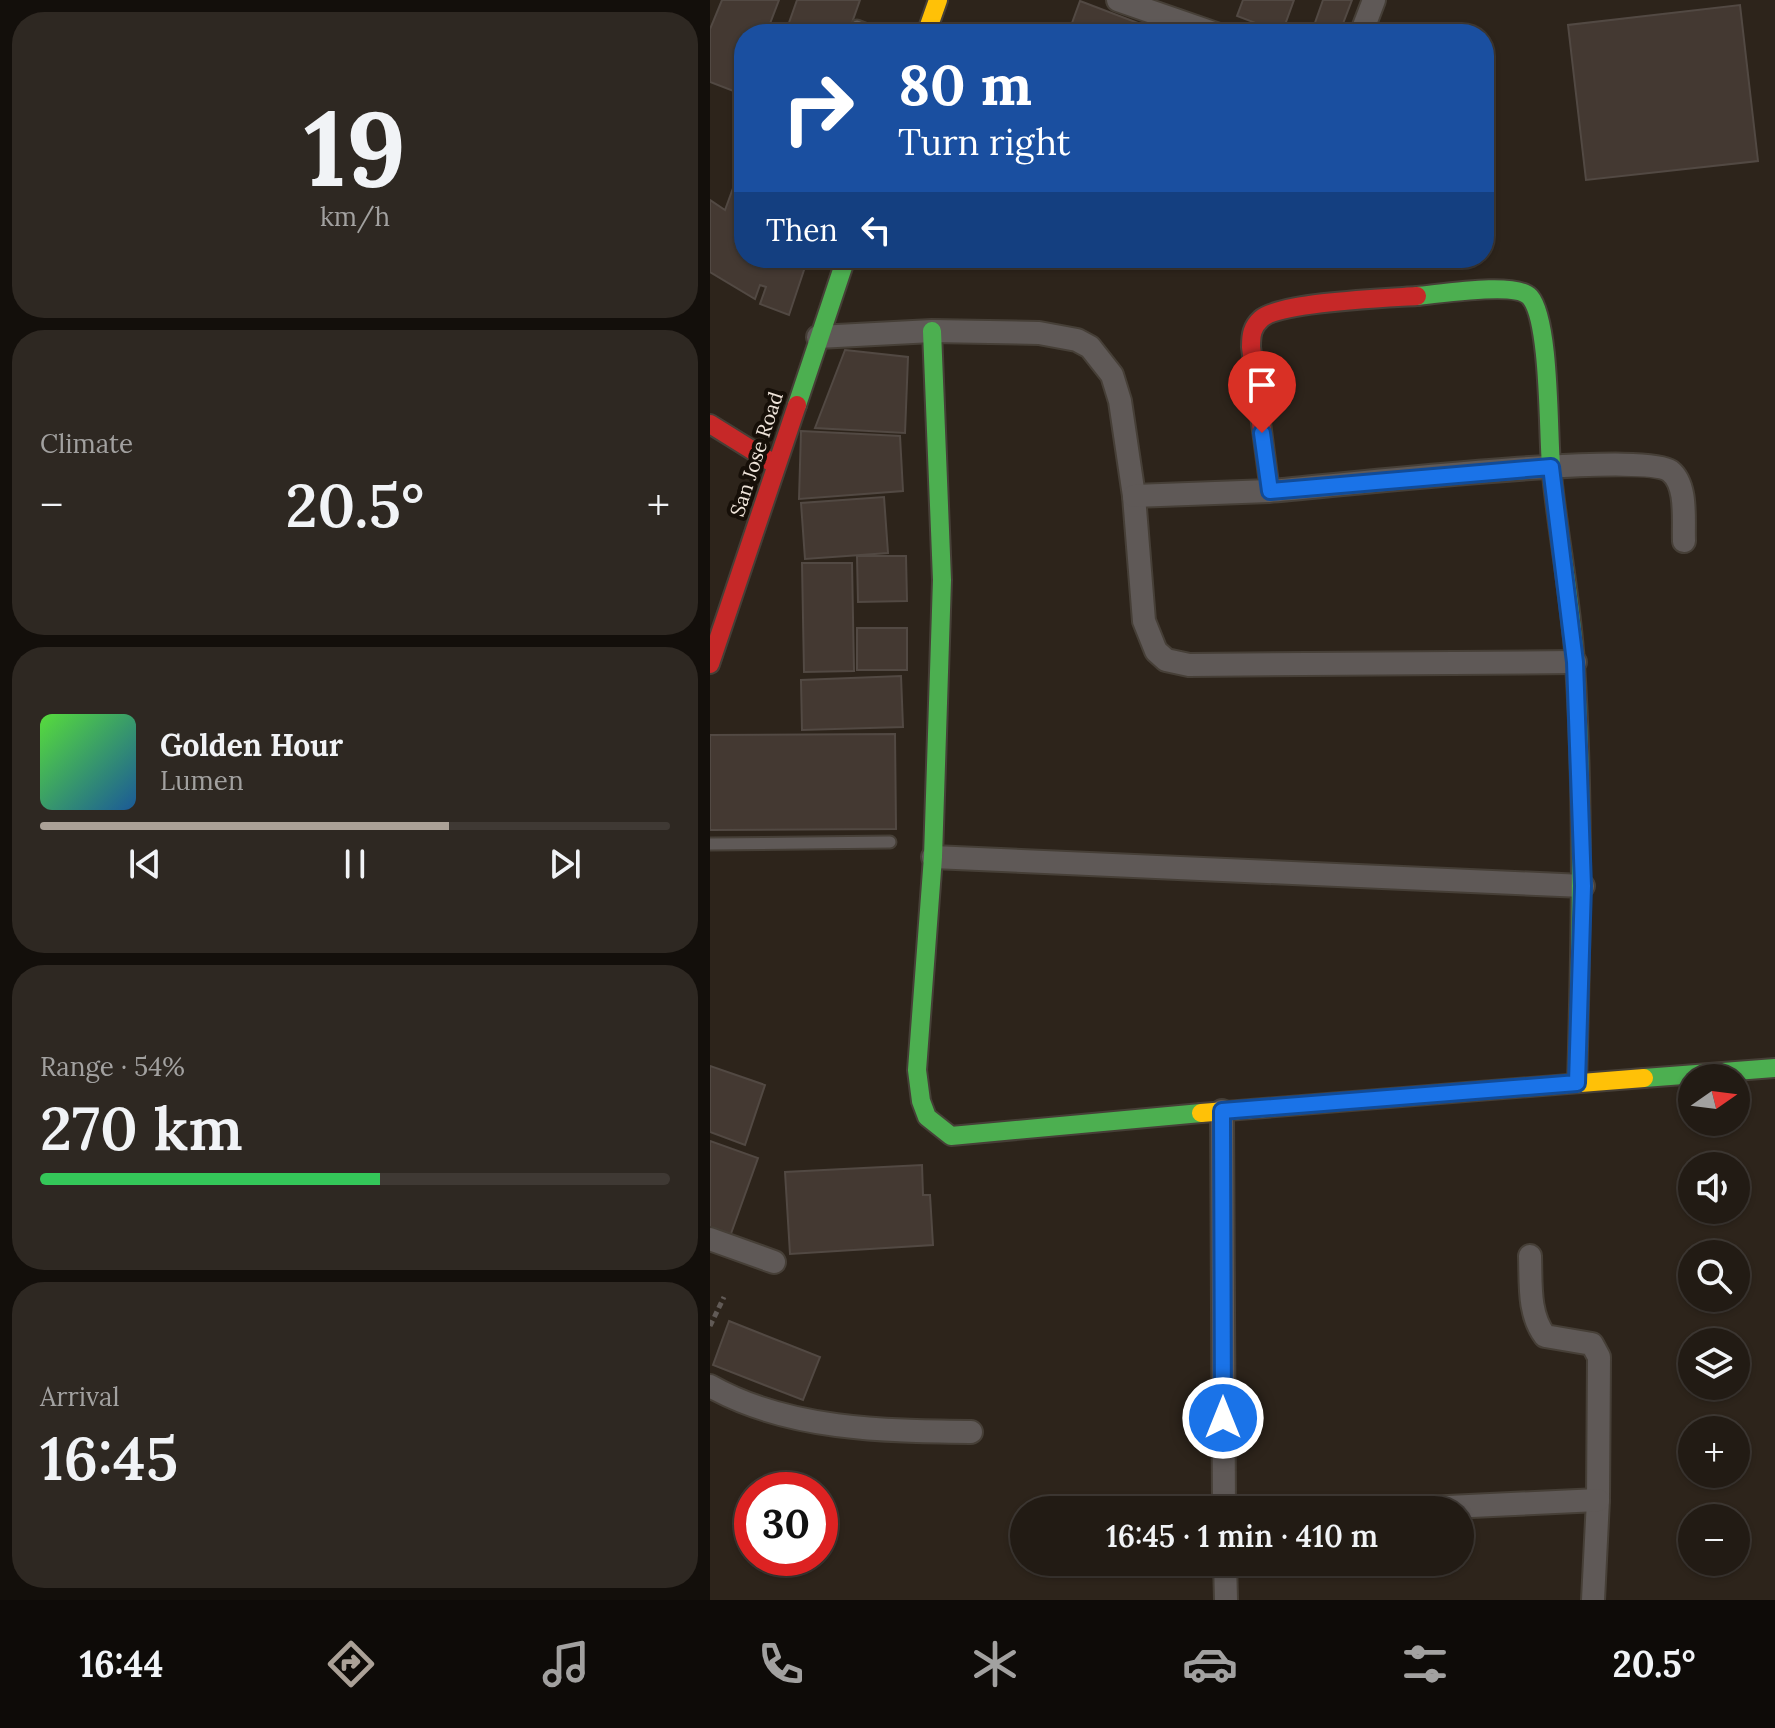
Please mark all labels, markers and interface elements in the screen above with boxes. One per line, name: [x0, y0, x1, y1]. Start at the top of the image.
text: 80 m: [898, 49, 1032, 120]
icon: right: [766, 56, 870, 160]
text: 19: [304, 81, 406, 214]
text: Turn right: [898, 119, 1071, 165]
text: km/h: [320, 200, 390, 233]
icon: left: [854, 208, 898, 252]
text: Then: [766, 211, 838, 249]
pin: [1228, 351, 1296, 433]
icon: arrive: [1240, 363, 1284, 407]
street label: San Jose Road: [724, 388, 788, 520]
text: Climate: [40, 427, 133, 460]
text: 20.5°: [285, 467, 425, 543]
text: −: [40, 477, 63, 533]
text: +: [647, 477, 670, 533]
text: Golden Hour: [160, 726, 343, 764]
text: Lumen: [160, 764, 244, 797]
icon: previous: [123, 842, 167, 886]
icon: pause: [333, 842, 377, 886]
icon: next: [543, 842, 587, 886]
text: Range · 54%: [40, 1050, 185, 1083]
north arrow: [1678, 1064, 1750, 1136]
map controls: [1678, 1064, 1750, 1576]
text: 270 km: [40, 1090, 243, 1166]
button: sound: [1678, 1152, 1750, 1224]
button: search: [1678, 1240, 1750, 1312]
button: layers: [1678, 1328, 1750, 1400]
position arrow: [1181, 1376, 1265, 1460]
text: Arrival: [40, 1380, 119, 1413]
button: +: [1678, 1416, 1750, 1488]
text: 16:45: [40, 1420, 178, 1496]
speed limit sign: 30: [734, 1472, 838, 1576]
button: −: [1678, 1504, 1750, 1576]
text: 16:45 · 1 min · 410 m: [1106, 1517, 1378, 1555]
icon: directions: [323, 1636, 379, 1692]
icon: music: [538, 1636, 594, 1692]
icon: phone: [753, 1636, 809, 1692]
icon: climate: [967, 1636, 1023, 1692]
icon: car: [1182, 1636, 1238, 1692]
icon: filters: [1397, 1636, 1453, 1692]
text: 16:44: [79, 1641, 164, 1687]
text: 20.5°: [1612, 1641, 1696, 1687]

